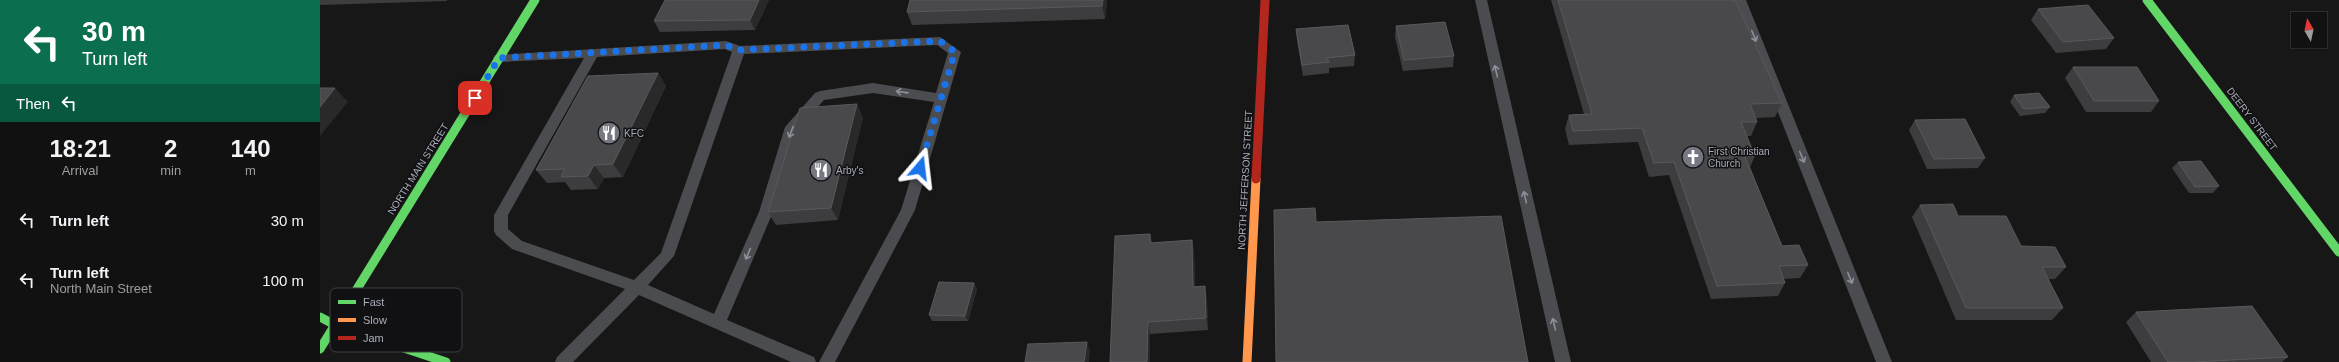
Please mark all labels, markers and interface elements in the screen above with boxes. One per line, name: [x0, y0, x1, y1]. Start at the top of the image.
north arrow: [2291, 12, 2327, 48]
map controls: [2291, 12, 2327, 48]
icon: left: [16, 16, 68, 68]
text: 30 m: [82, 16, 146, 47]
one-way arrow: [1751, 30, 1759, 42]
text: Turn left: [82, 49, 147, 69]
one-way arrow: [1491, 65, 1499, 78]
pin: [458, 81, 492, 115]
street label: DEERY STREET: [2225, 85, 2279, 153]
icon: arrive: [464, 87, 486, 109]
one-way arrow: [896, 88, 909, 96]
icon: left: [58, 92, 80, 114]
text: Then: [16, 95, 50, 112]
street label: NORTH JEFFERSON STREET: [1236, 110, 1254, 250]
restaurant icon: KFC: [596, 120, 622, 146]
street label: NORTH MAIN STREET: [385, 121, 451, 217]
one-way arrow: [787, 126, 795, 138]
place label: KFC: [624, 128, 644, 139]
text: 18:21: [49, 135, 111, 162]
text: 2: [164, 135, 177, 162]
text: 140: [231, 135, 271, 162]
church icon: First Christian Church: [1680, 144, 1706, 170]
place label: First Christian Church: [1708, 146, 1770, 169]
position arrow: [899, 147, 941, 189]
one-way arrow: [1799, 151, 1807, 163]
restaurant icon: Arby's: [808, 157, 834, 183]
text: Arrival: [62, 163, 99, 178]
text: min: [160, 163, 181, 178]
text: m: [245, 163, 256, 178]
place label: Arby's: [836, 165, 863, 176]
one-way arrow: [1520, 191, 1528, 204]
icon: left: [16, 209, 38, 231]
text: Turn left: [50, 212, 109, 229]
text: 30 m: [271, 212, 304, 229]
one-way arrow: [743, 248, 751, 260]
text: Turn left: [50, 264, 109, 281]
icon: left: [16, 269, 38, 291]
one-way arrow: [1847, 271, 1855, 283]
text: 100 m: [262, 272, 304, 289]
text: North Main Street: [50, 281, 152, 296]
legend: [330, 288, 462, 352]
text: Fast: [363, 296, 384, 308]
text: Slow: [363, 314, 387, 326]
one-way arrow: [1550, 318, 1558, 331]
text: Jam: [363, 332, 384, 344]

